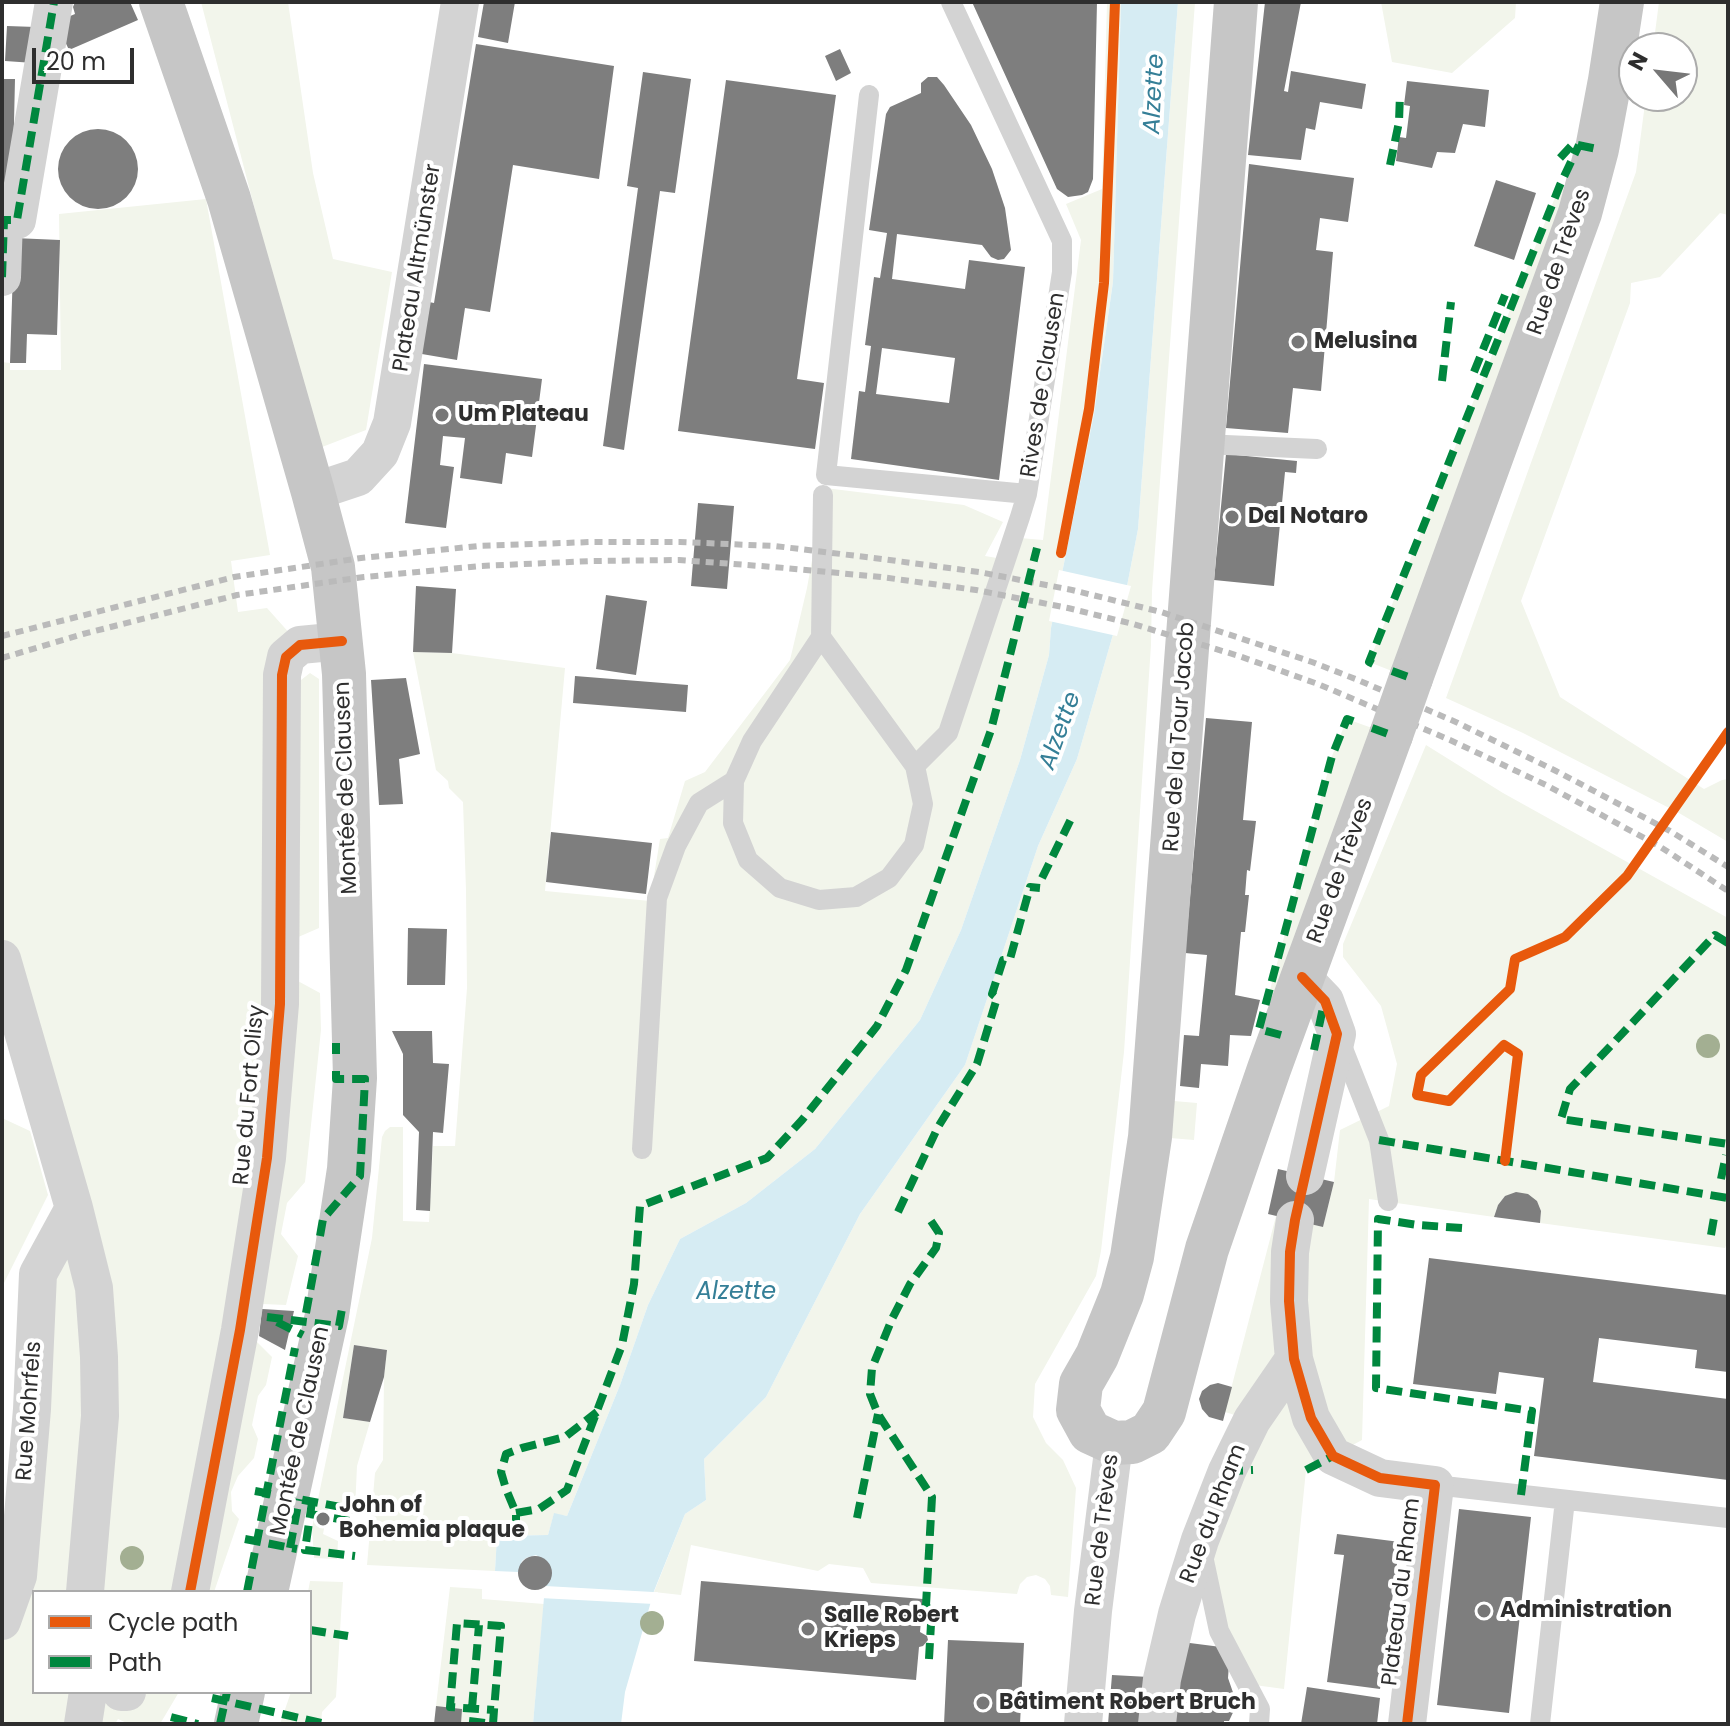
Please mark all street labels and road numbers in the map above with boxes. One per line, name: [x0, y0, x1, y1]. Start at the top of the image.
street label: Plateau Altmünster: [389, 162, 447, 374]
street label: Rue de Trèves: [1523, 186, 1597, 338]
street label: Rives de Clausen: [1016, 291, 1072, 479]
street label: Rue de la Tour Jacob: [1159, 621, 1201, 853]
street label: Montée de Clausen: [330, 681, 364, 895]
street label: Rue de Trèves: [1303, 795, 1379, 947]
street label: Rue du Fort Olisy: [229, 1004, 271, 1186]
street label: Montée de Clausen: [266, 1324, 336, 1538]
street label: Rue Mohrfels: [12, 1340, 48, 1482]
street label: Rue du Rham: [1175, 1441, 1253, 1587]
street label: Rue de Trèves: [1081, 1453, 1125, 1607]
street label: Plateau du Rham: [1377, 1496, 1427, 1688]

